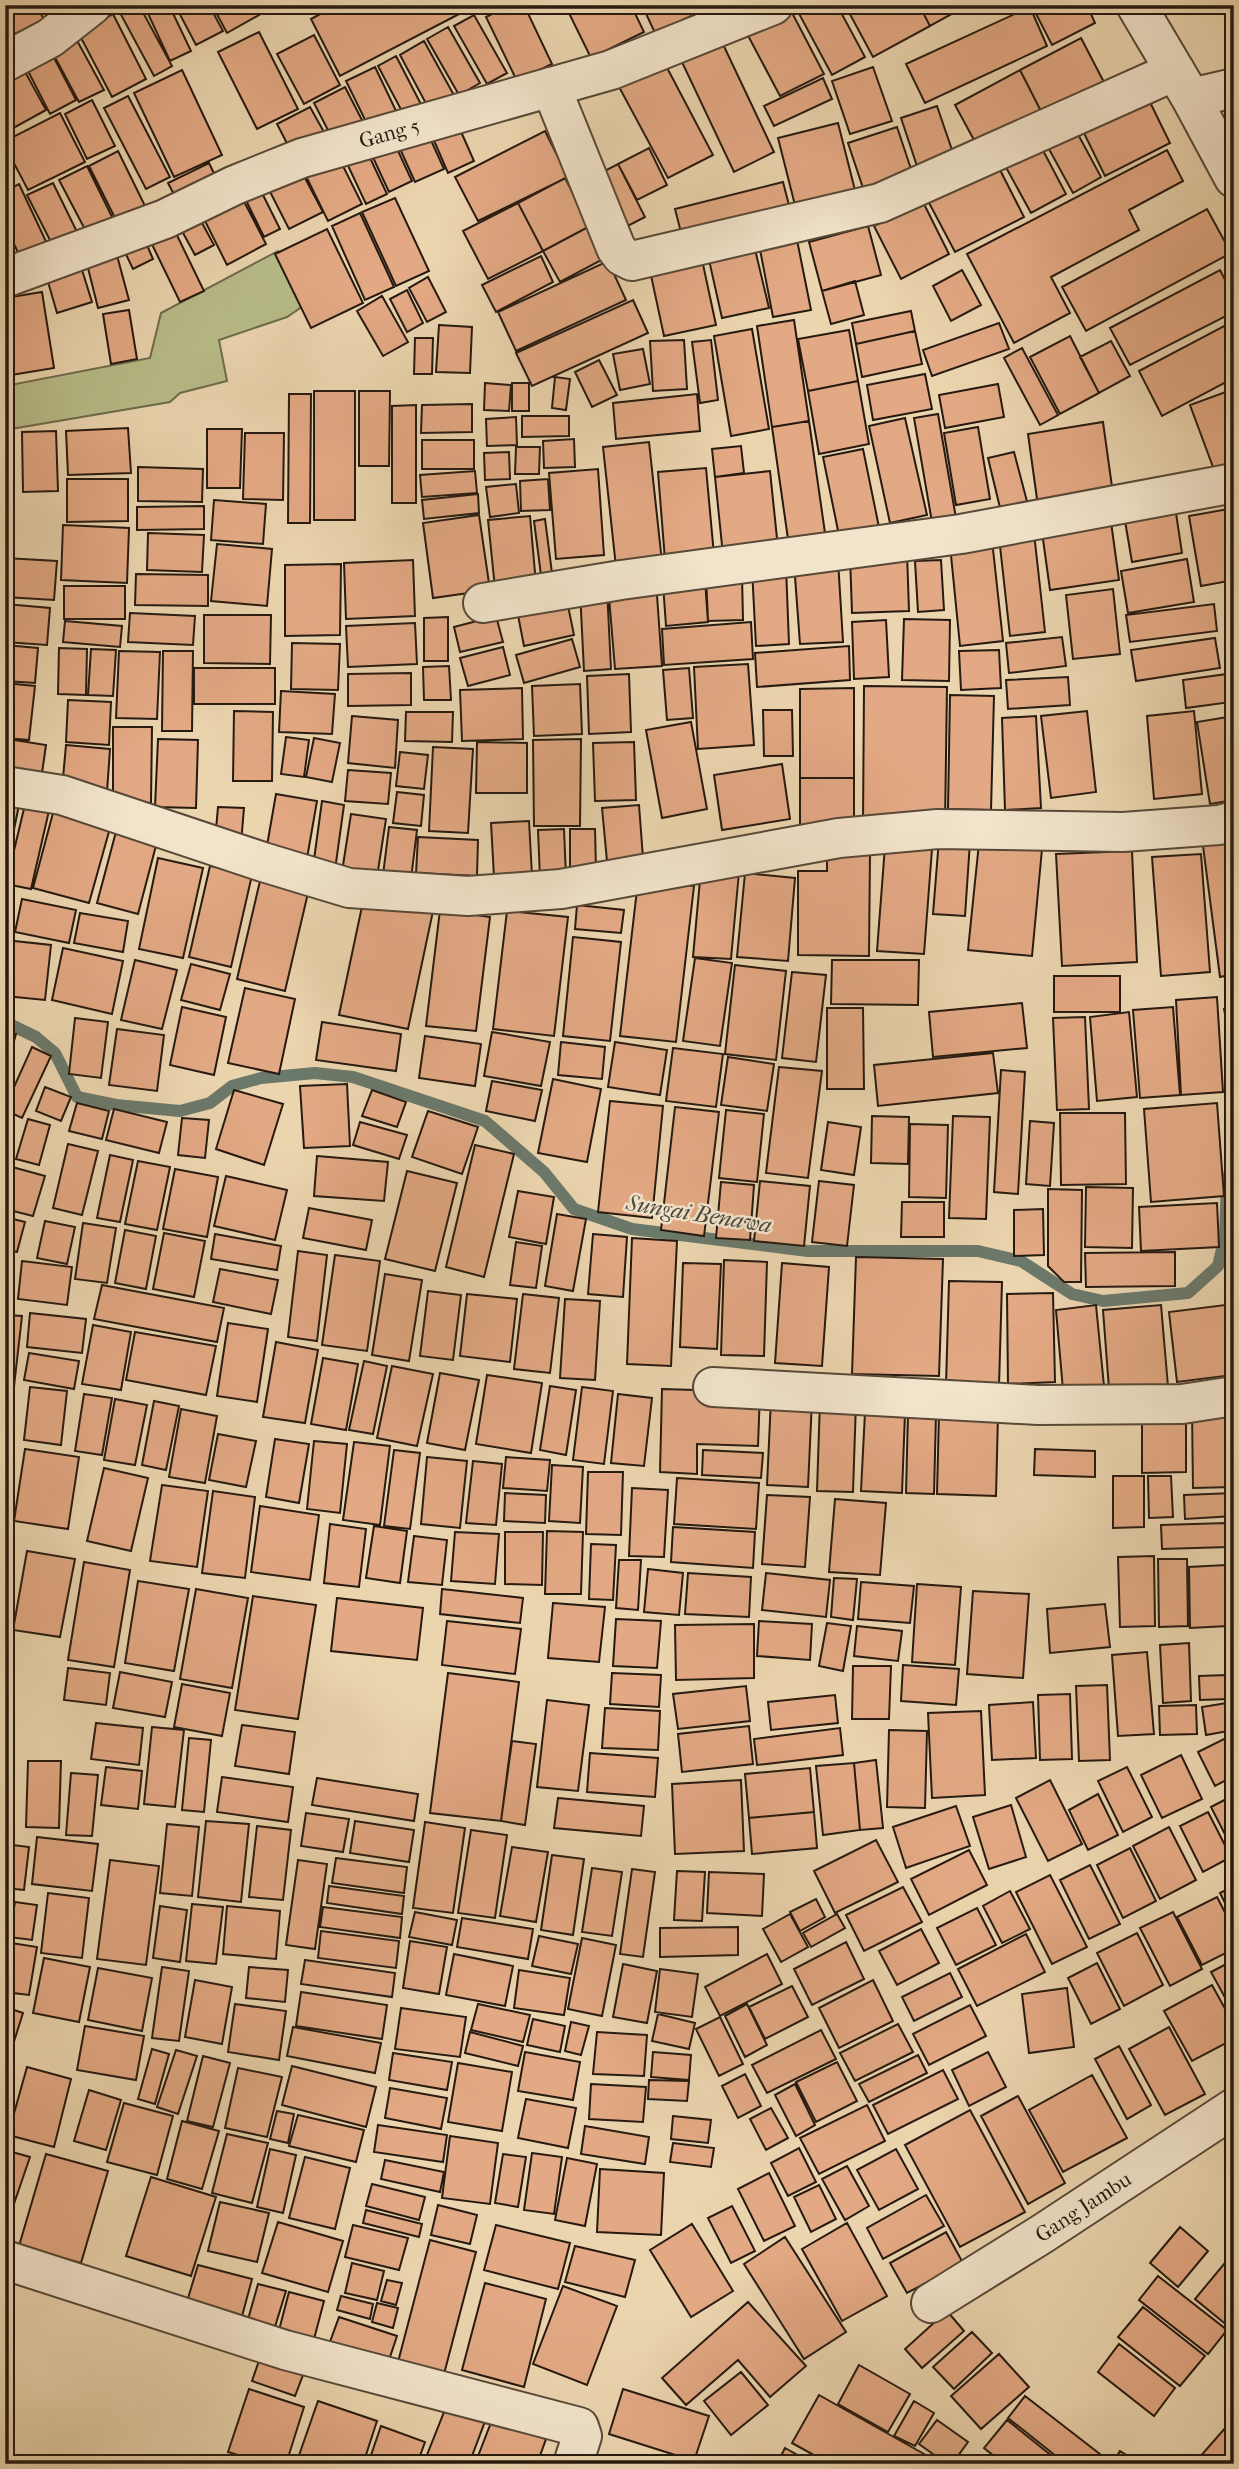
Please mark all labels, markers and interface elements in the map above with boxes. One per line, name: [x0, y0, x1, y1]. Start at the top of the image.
street label: Gang 5: [356, 113, 422, 153]
water label: Sungai Benawa: [623, 1189, 774, 1239]
street label: Gang Jambu: [1031, 2167, 1136, 2247]

